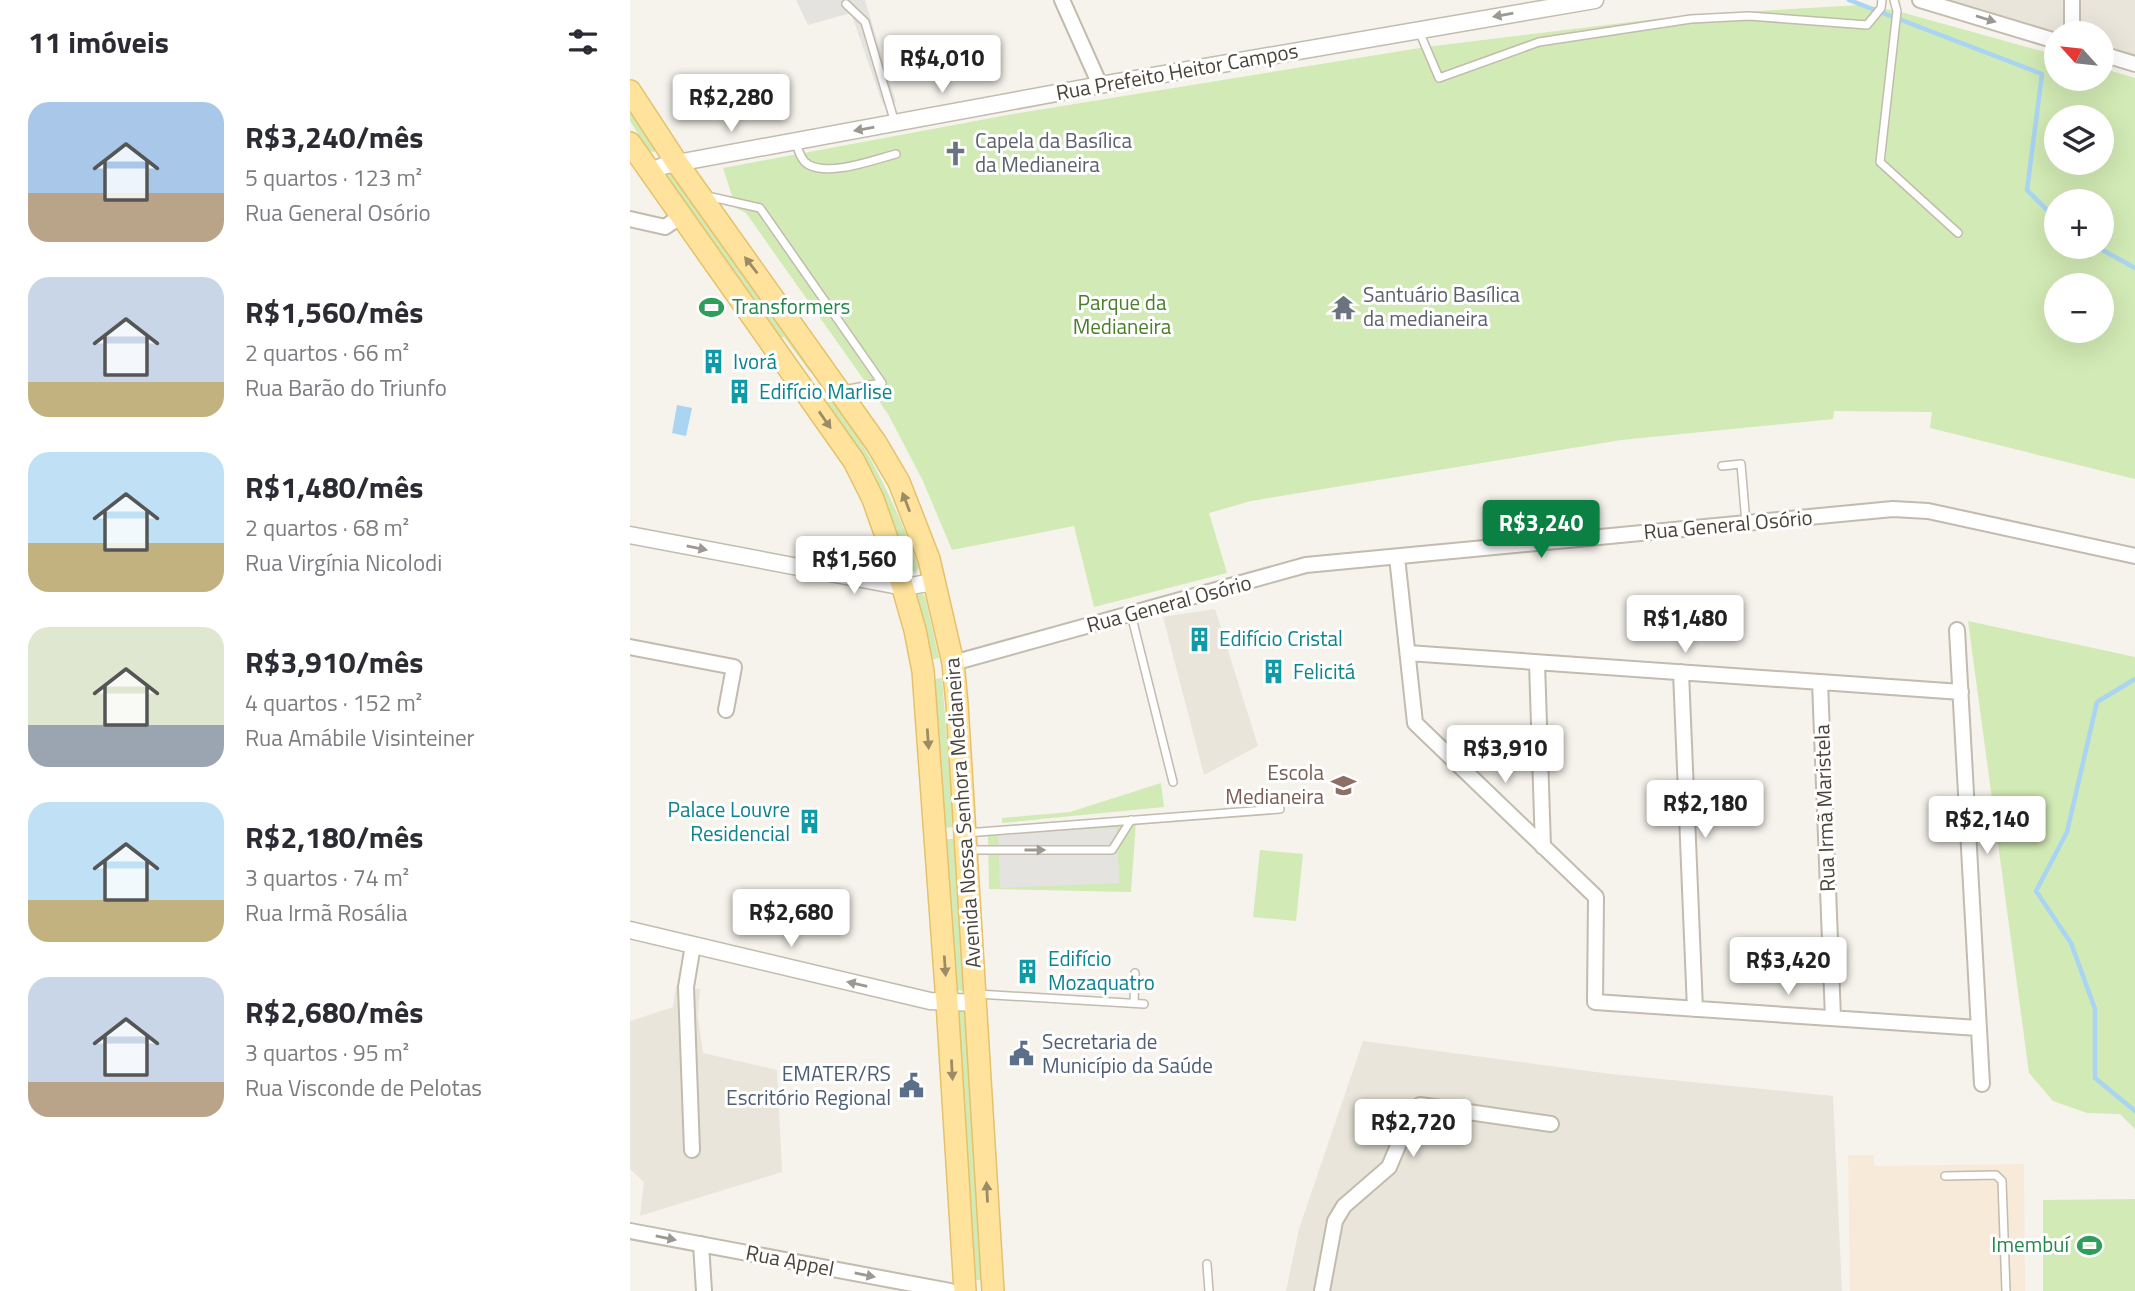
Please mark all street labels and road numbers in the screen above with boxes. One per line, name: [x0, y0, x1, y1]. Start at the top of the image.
street label: Rua Prefeito Heitor Campos: [1053, 34, 1300, 108]
street label: Rua General Osório: [1642, 501, 1814, 547]
street label: Rua General Osório: [1083, 566, 1255, 640]
street label: Avenida Nossa Senhora Medianeira: [935, 656, 989, 969]
street label: Rua Irmã Maristela: [1805, 723, 1843, 892]
street label: Rua Appel: [743, 1236, 837, 1284]

